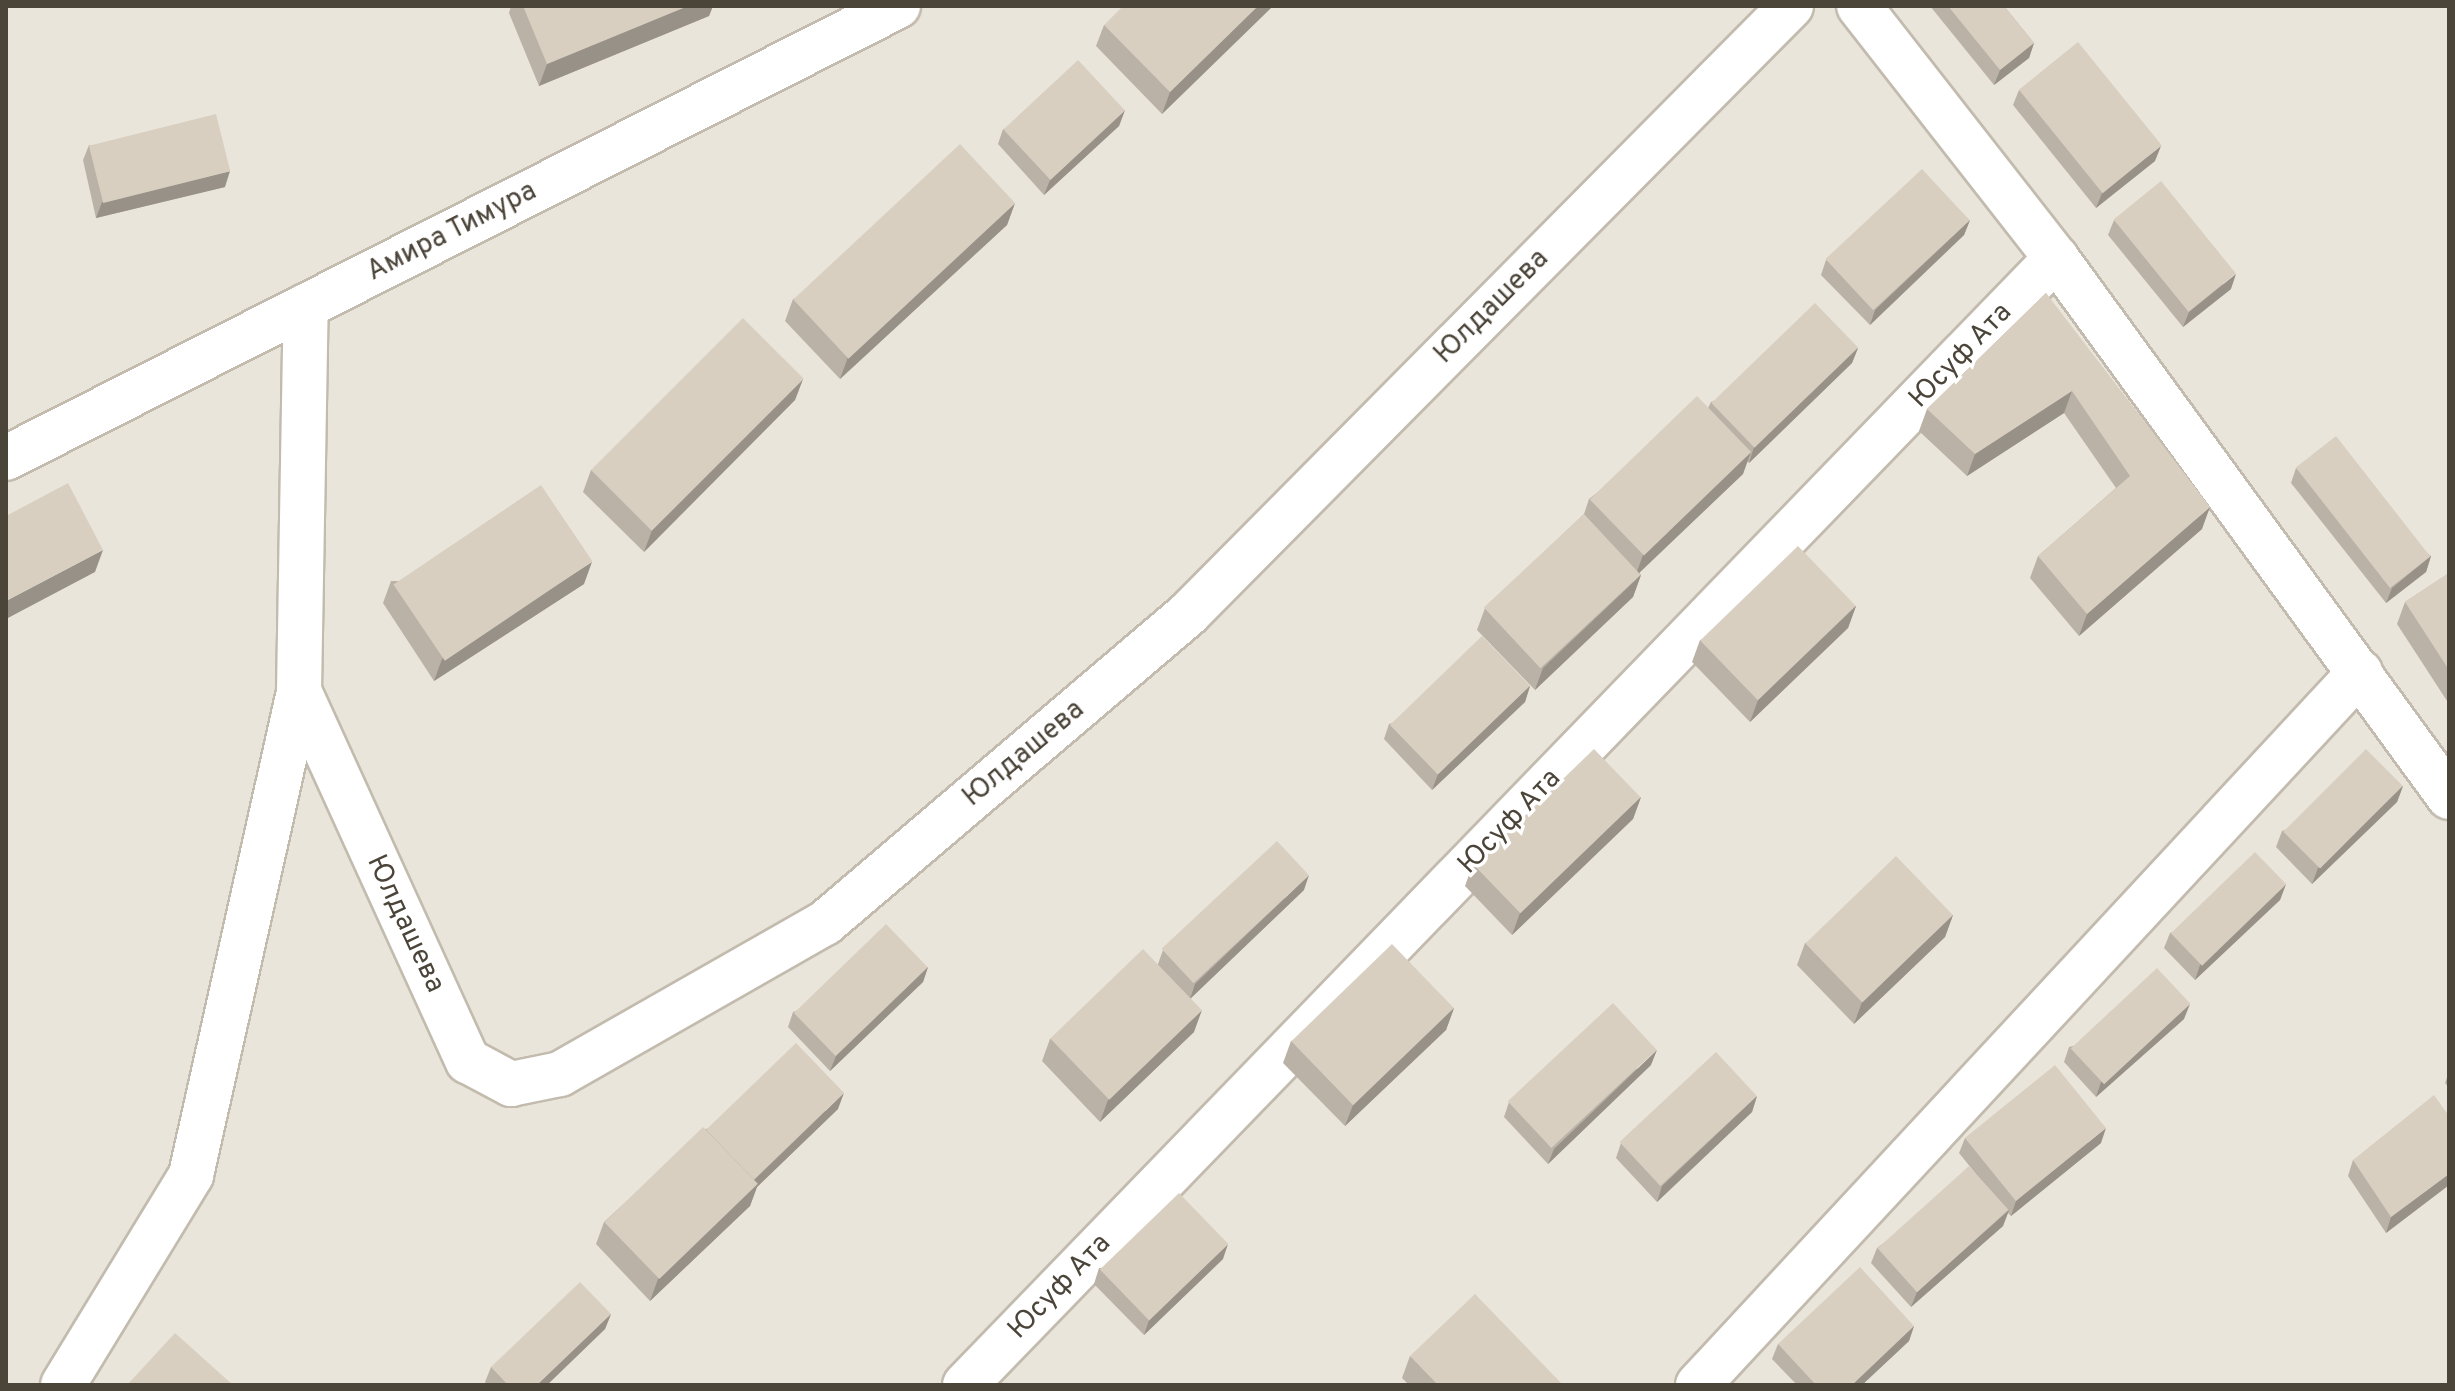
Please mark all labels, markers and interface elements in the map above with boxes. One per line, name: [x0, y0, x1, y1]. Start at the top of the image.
street label: Амира Тимура: [361, 175, 543, 289]
street label: Юлдашева: [1428, 243, 1556, 371]
street label: Юсуф Ата: [1902, 296, 2020, 416]
street label: Юлдашева: [956, 693, 1092, 815]
street label: Юсуф Ата: [1451, 762, 1569, 882]
street label: Юлдашева: [358, 850, 452, 998]
street label: Юсуф Ата: [1001, 1227, 1119, 1347]

